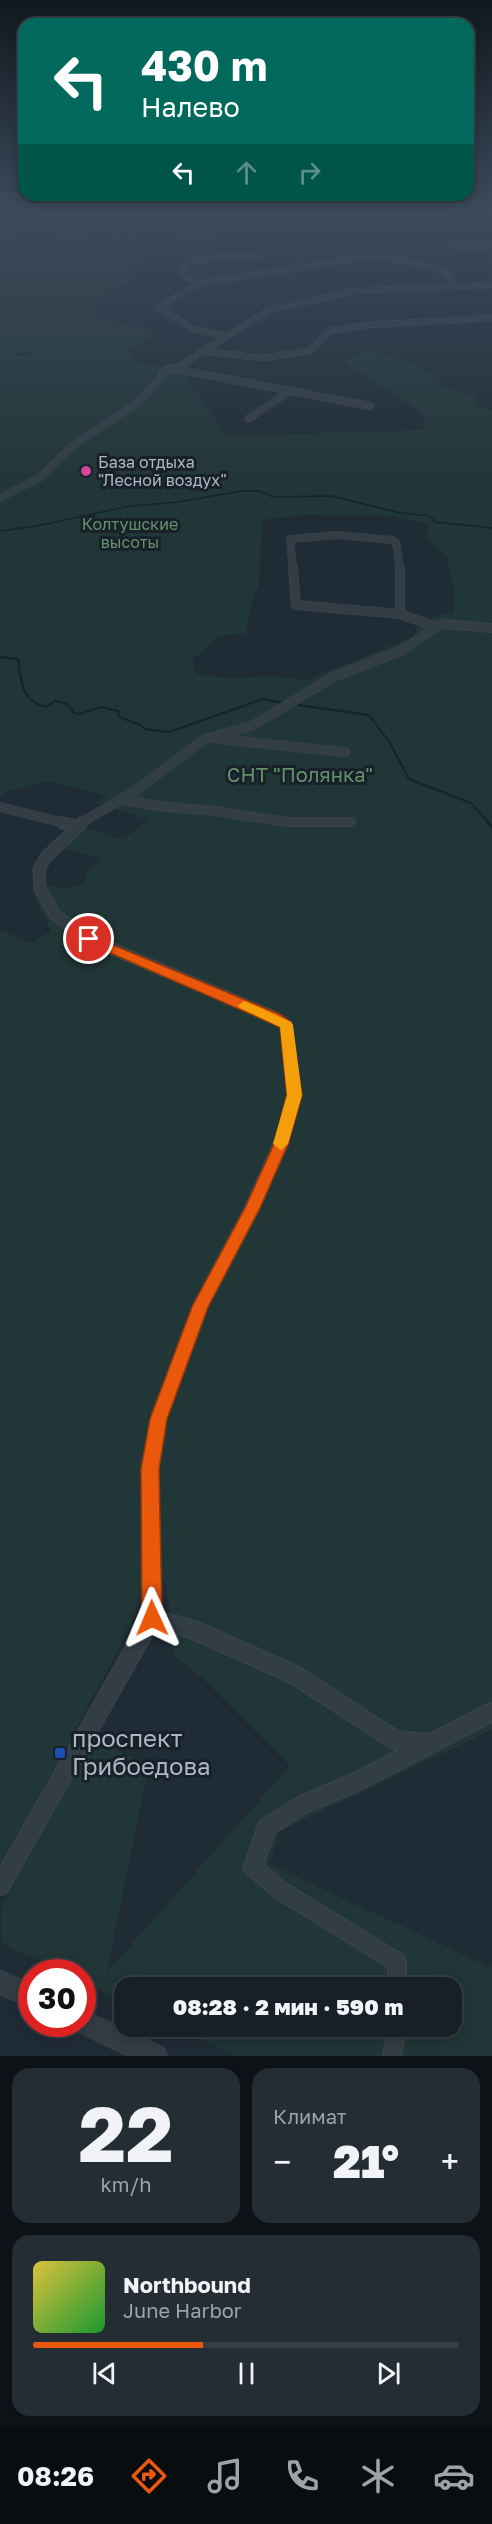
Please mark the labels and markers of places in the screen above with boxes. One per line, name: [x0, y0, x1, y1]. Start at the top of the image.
place label: База отдыха "Лесной воздух": [98, 452, 227, 490]
marker: База отдыха "Лесной воздух": [79, 464, 93, 478]
pin: [63, 913, 114, 964]
place label: проспект Грибоедова: [72, 1723, 211, 1780]
marker: проспект Грибоедова: [53, 1746, 67, 1760]

